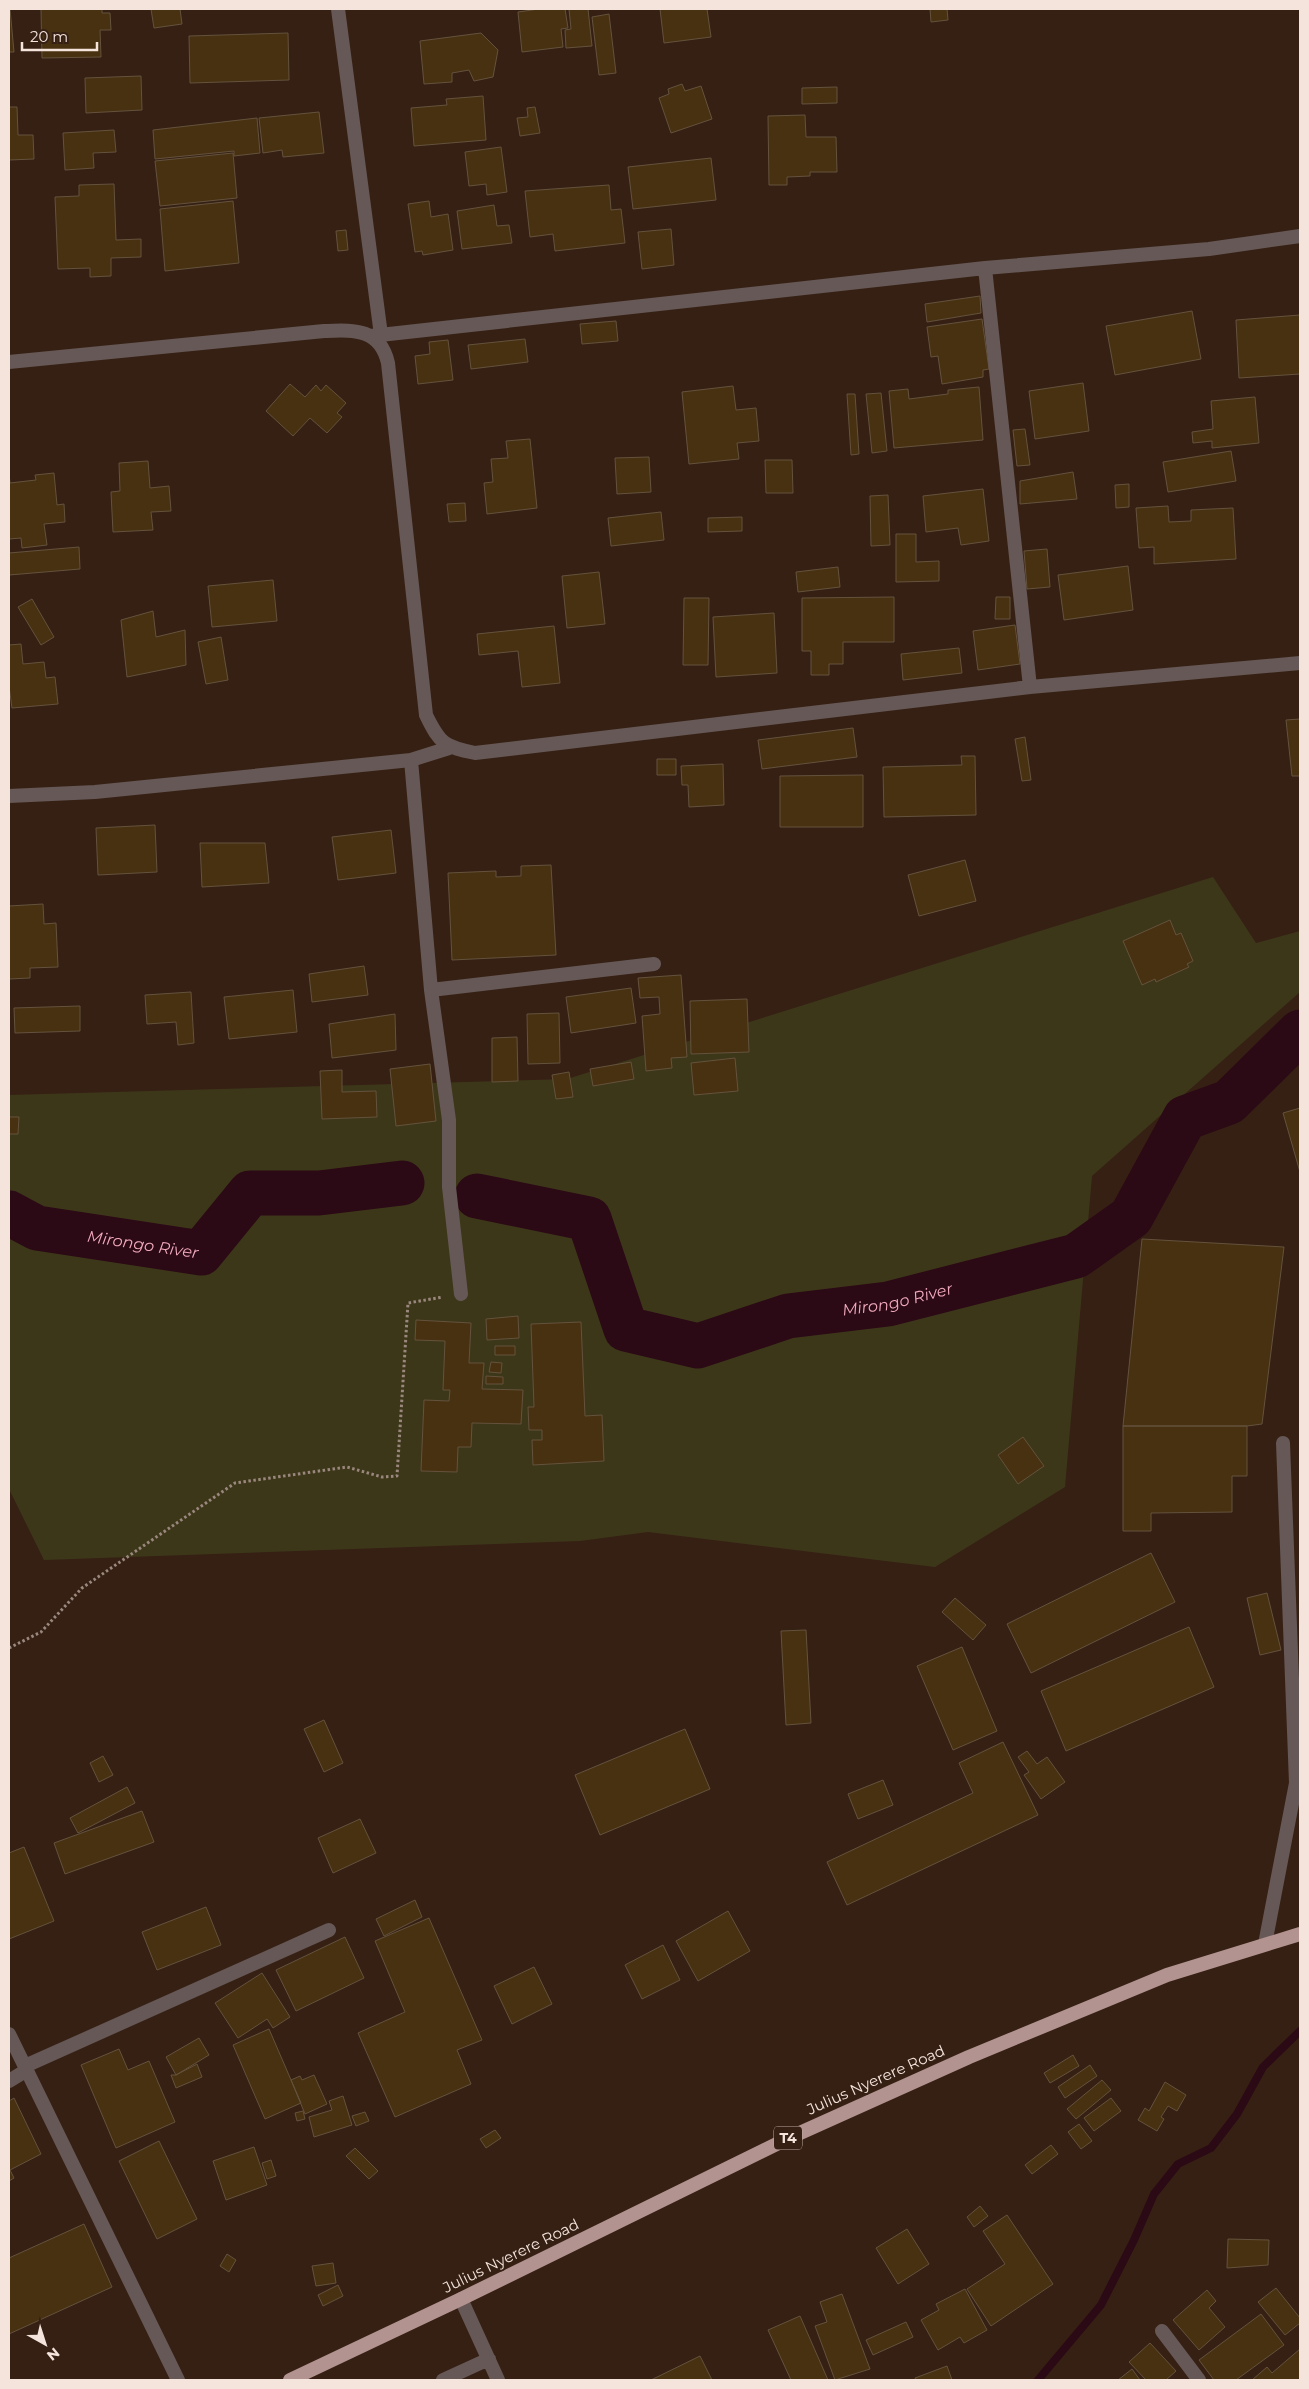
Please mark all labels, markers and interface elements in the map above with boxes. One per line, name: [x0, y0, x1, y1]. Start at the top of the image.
scale bar: [22, 20, 98, 52]
text: 20 m: [30, 27, 68, 46]
water label: Mirongo River: [86, 1227, 200, 1263]
water label: Mirongo River: [841, 1279, 955, 1319]
street label: Julius Nyerere Road: [803, 2041, 948, 2119]
road number: T4: [774, 2126, 802, 2150]
street label: Julius Nyerere Road: [439, 2214, 582, 2297]
north arrow: [20, 2319, 70, 2369]
text: N: [43, 2344, 63, 2365]

